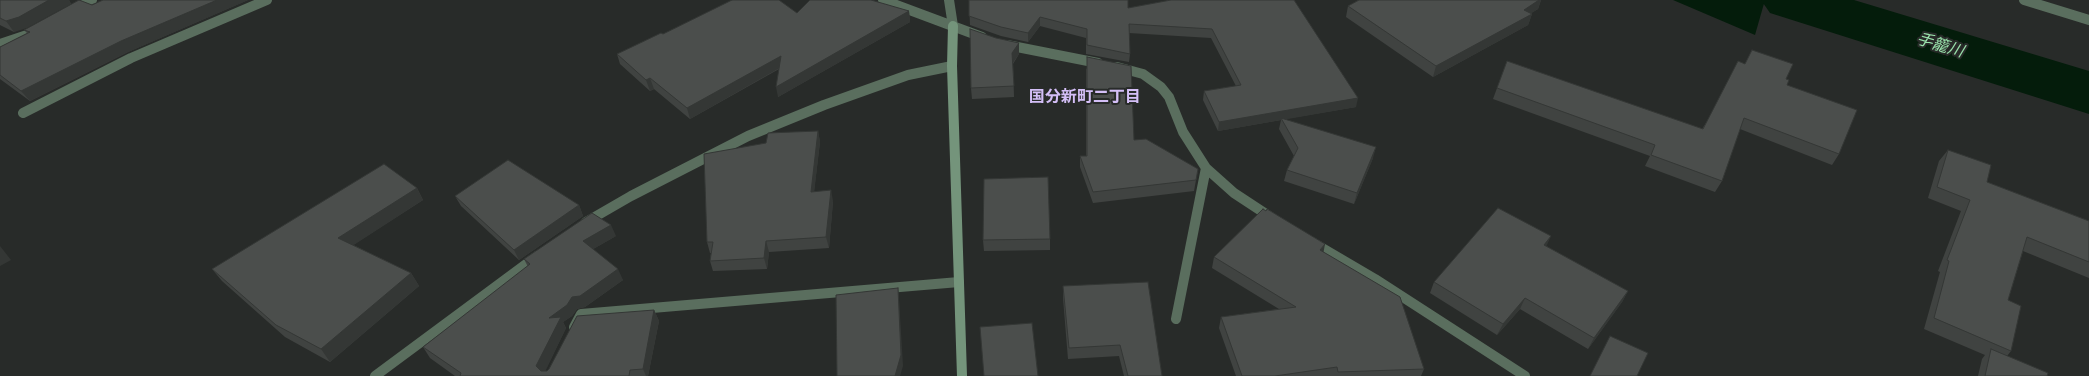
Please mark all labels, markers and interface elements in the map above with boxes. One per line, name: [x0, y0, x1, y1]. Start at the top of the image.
water label: 手籠川: [1914, 30, 1966, 62]
district label: 国分新町二丁目: [1029, 88, 1141, 108]

